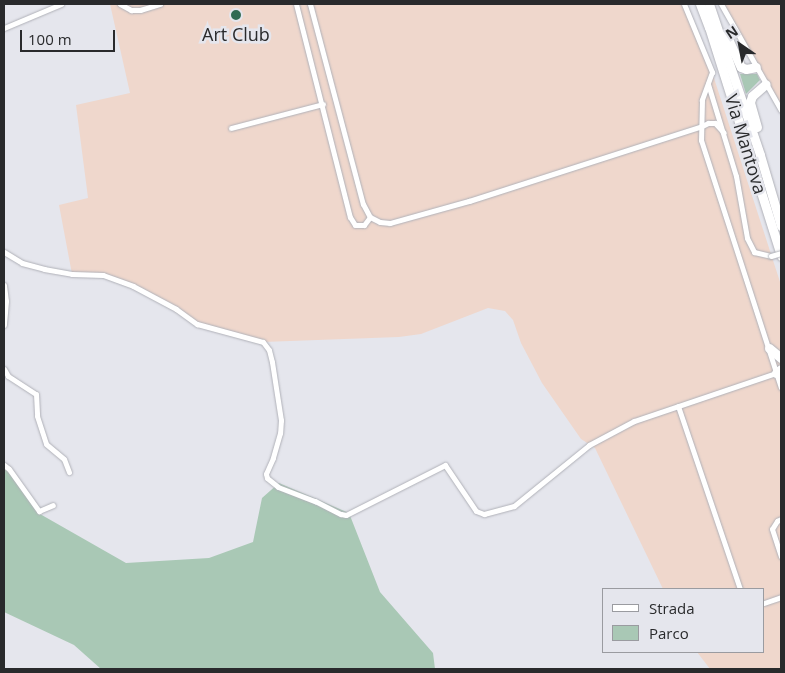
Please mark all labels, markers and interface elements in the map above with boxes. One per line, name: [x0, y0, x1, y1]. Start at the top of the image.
marker: Art Club: [230, 9, 242, 21]
scale bar: [22, 20, 118, 52]
north arrow: [715, 20, 765, 70]
text: N: [722, 21, 742, 43]
place label: Art Club: [202, 23, 270, 45]
text: 100 m: [28, 29, 72, 49]
street label: Via Mantova: [721, 91, 771, 197]
legend: [602, 588, 765, 653]
text: Strada: [649, 598, 695, 618]
text: Parco: [649, 623, 689, 643]

